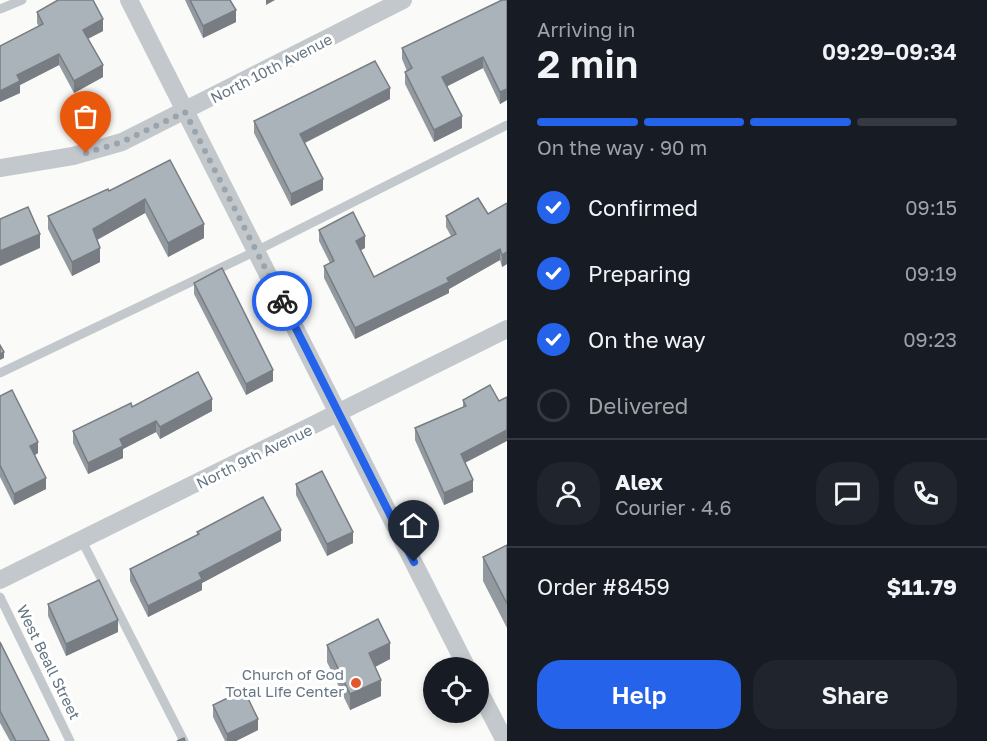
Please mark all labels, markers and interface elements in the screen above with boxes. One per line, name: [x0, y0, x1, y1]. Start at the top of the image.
text: Arriving in: [537, 17, 635, 41]
street label: North 10th Avenue: [207, 29, 335, 106]
text: 09:29–09:34: [822, 38, 957, 65]
text: 2 min: [537, 40, 638, 87]
pin: [60, 91, 111, 153]
icon: bag: [69, 100, 102, 133]
text: On the way · 90 m: [537, 135, 707, 159]
icon: check: [537, 191, 570, 224]
text: Confirmed: [588, 194, 698, 221]
text: 09:15: [905, 195, 957, 219]
icon: check: [537, 257, 570, 290]
text: Preparing: [588, 260, 691, 287]
text: 09:19: [905, 261, 957, 285]
courier: [252, 271, 312, 331]
icon: bike: [266, 285, 299, 318]
icon: check: [537, 323, 570, 356]
text: On the way: [588, 326, 706, 353]
text: 09:23: [903, 327, 957, 351]
text: Delivered: [588, 392, 688, 419]
street label: North 9th Avenue: [193, 420, 315, 492]
button: person: [537, 462, 600, 525]
button: chat: [816, 462, 879, 525]
button: phone: [894, 462, 957, 525]
text: Alex: [615, 468, 663, 495]
text: Courier · 4.6: [615, 495, 732, 519]
pin: [388, 500, 439, 562]
icon: home: [397, 509, 430, 542]
text: Order #8459: [537, 573, 670, 600]
text: $11.79: [887, 573, 957, 600]
street label: West Beall Street: [13, 602, 85, 722]
map controls: [423, 657, 489, 723]
button: locate: [423, 657, 489, 723]
button: Help: [537, 660, 741, 729]
button: Share: [753, 660, 957, 729]
place label: Church of God Total Life Center: [225, 665, 344, 700]
marker: Church of God Total Life Center: [349, 676, 363, 690]

